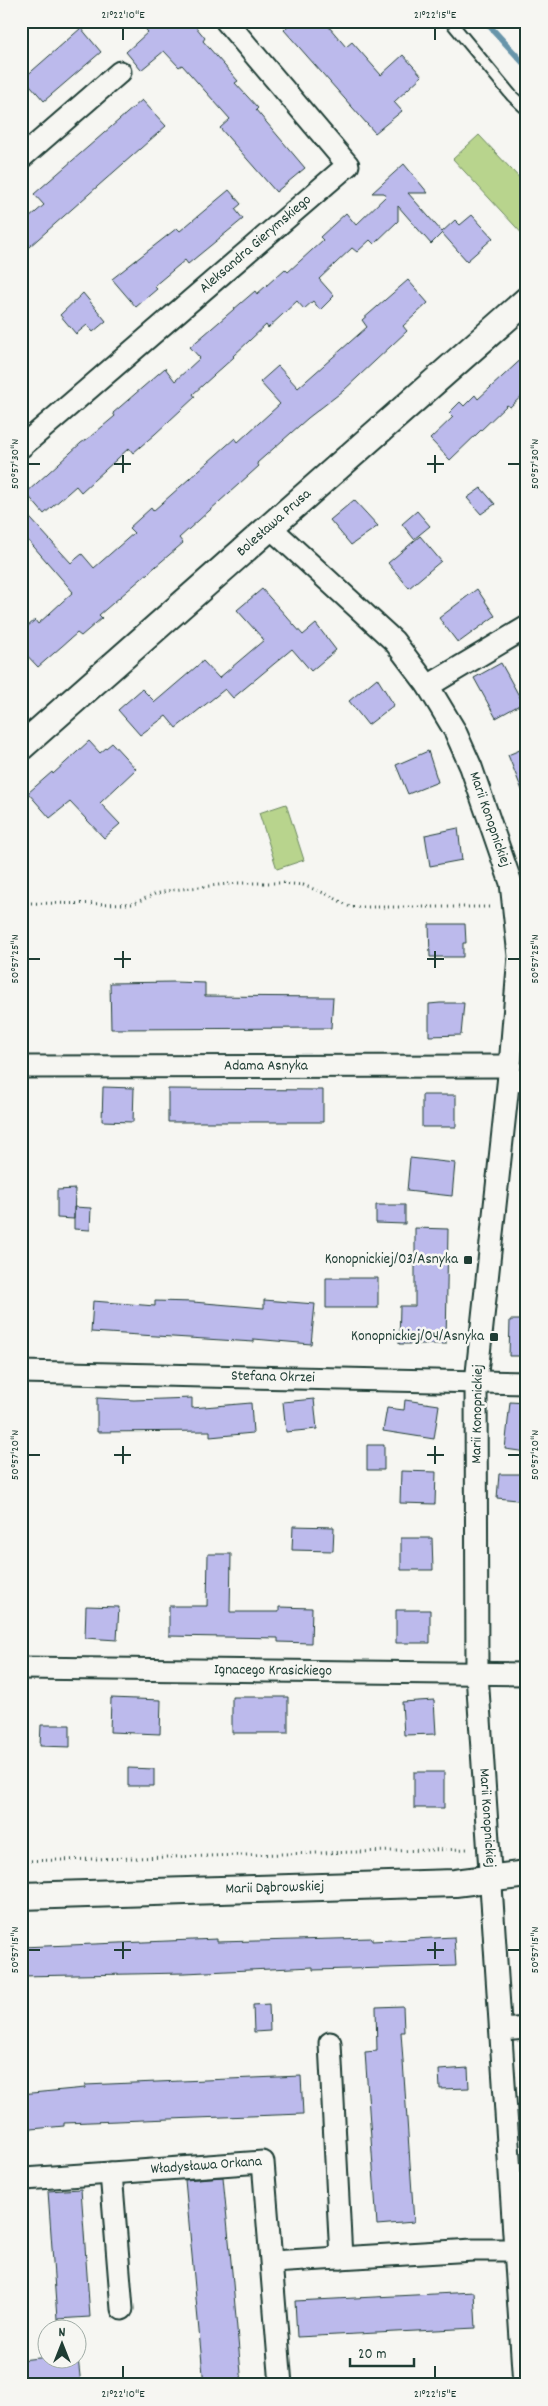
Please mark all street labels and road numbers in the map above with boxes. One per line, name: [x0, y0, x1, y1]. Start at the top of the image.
street label: Aleksandra Gierymskiego: [195, 190, 317, 299]
street label: Bolesława Prusa: [232, 483, 317, 562]
street label: Marii Konopnickiej: [463, 769, 516, 870]
street label: Adama Asnyka: [224, 1055, 309, 1078]
street label: Marii Konopnickiej: [466, 1364, 490, 1464]
street label: Stefana Okrzei: [231, 1366, 315, 1389]
street label: Ignacego Krasickiego: [214, 1659, 332, 1683]
street label: Marii Konopnickiej: [472, 1768, 501, 1869]
street label: Marii Dąbrowskiej: [225, 1876, 325, 1901]
street label: Władysława Orkana: [150, 2151, 264, 2181]

